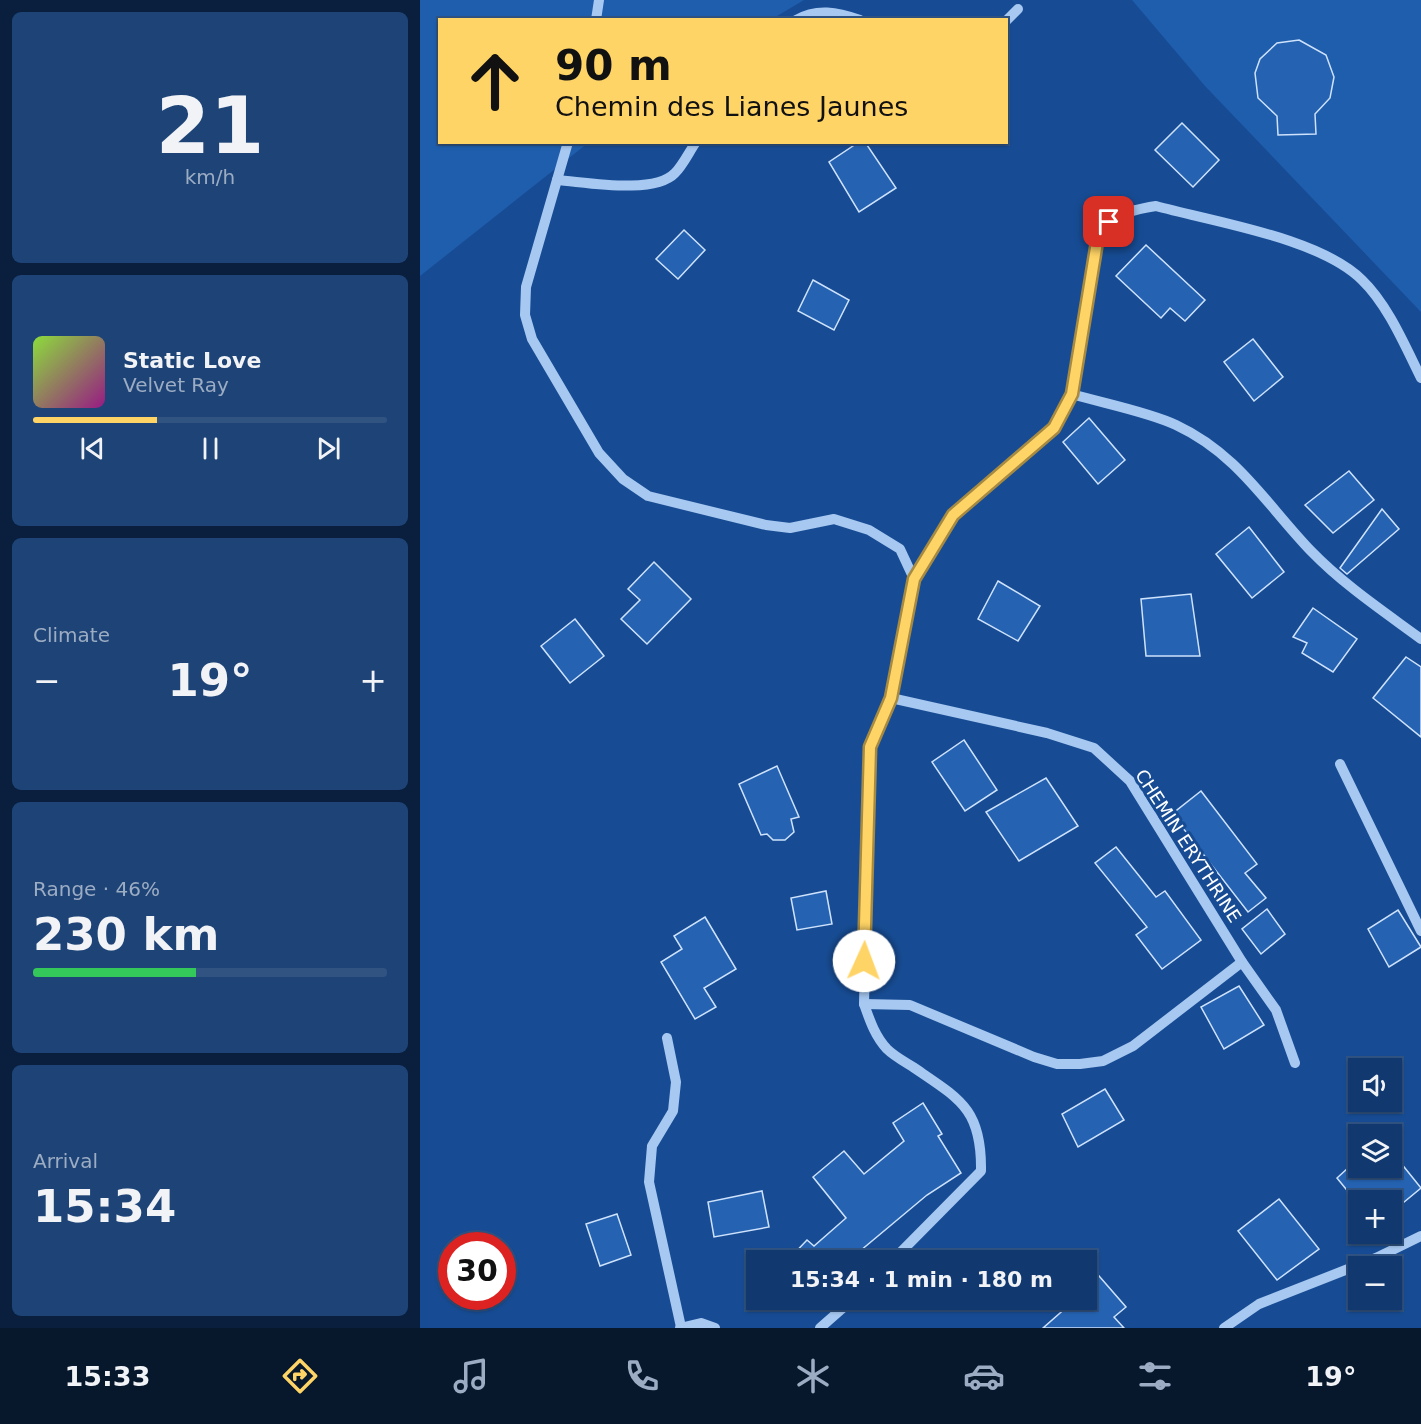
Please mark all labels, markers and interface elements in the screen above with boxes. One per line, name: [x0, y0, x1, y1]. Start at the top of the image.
text: 90 m: [555, 41, 672, 90]
icon: ahead: [456, 42, 534, 120]
text: 21: [156, 81, 264, 171]
text: Chemin des Lianes Jaunes: [555, 91, 908, 122]
text: km/h: [185, 165, 235, 189]
pin: [1083, 196, 1134, 247]
icon: arrive: [1092, 205, 1125, 238]
text: Static Love: [123, 348, 261, 373]
text: Velvet Ray: [123, 373, 229, 397]
icon: previous: [76, 432, 109, 465]
icon: pause: [194, 432, 227, 465]
icon: next: [312, 432, 345, 465]
text: Climate: [33, 623, 110, 647]
text: 19°: [167, 654, 253, 707]
text: −: [33, 661, 61, 700]
text: +: [359, 661, 387, 700]
street label: CHEMIN ERYTHRINE: [1131, 765, 1246, 926]
text: Range · 46%: [33, 877, 160, 901]
text: 230 km: [33, 908, 219, 961]
position arrow: [832, 929, 896, 993]
map controls: [1348, 1058, 1402, 1310]
button: sound: [1348, 1058, 1402, 1112]
button: layers: [1348, 1124, 1402, 1178]
text: Arrival: [33, 1149, 98, 1173]
text: 15:34: [33, 1180, 176, 1233]
button: +: [1348, 1190, 1402, 1244]
speed limit sign: 30: [438, 1232, 516, 1310]
button: −: [1348, 1256, 1402, 1310]
text: 15:34 · 1 min · 180 m: [790, 1267, 1053, 1292]
icon: directions: [279, 1355, 321, 1397]
icon: music: [450, 1355, 492, 1397]
icon: phone: [621, 1355, 663, 1397]
icon: climate: [792, 1355, 834, 1397]
icon: car: [963, 1355, 1005, 1397]
icon: filters: [1134, 1355, 1176, 1397]
text: 15:33: [64, 1361, 150, 1392]
text: 19°: [1305, 1361, 1356, 1392]

